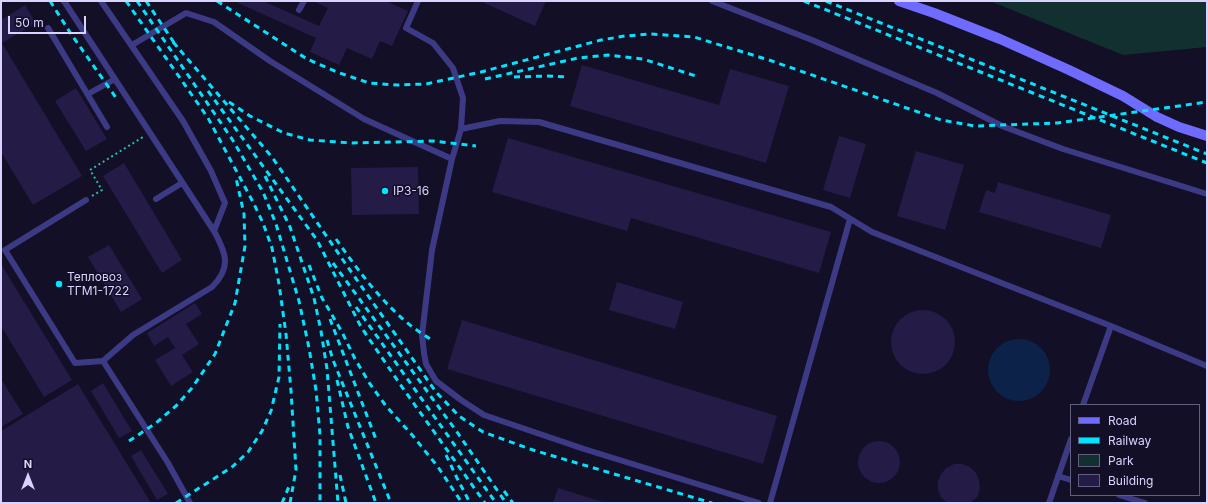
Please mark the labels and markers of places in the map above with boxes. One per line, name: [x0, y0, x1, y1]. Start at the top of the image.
place label: ІРЗ-16: [393, 184, 429, 198]
marker: ІРЗ-16: [380, 186, 390, 196]
place label: Тепловоз ТГМ1-1722: [67, 270, 129, 298]
marker: Тепловоз ТГМ1-1722: [54, 279, 64, 289]

